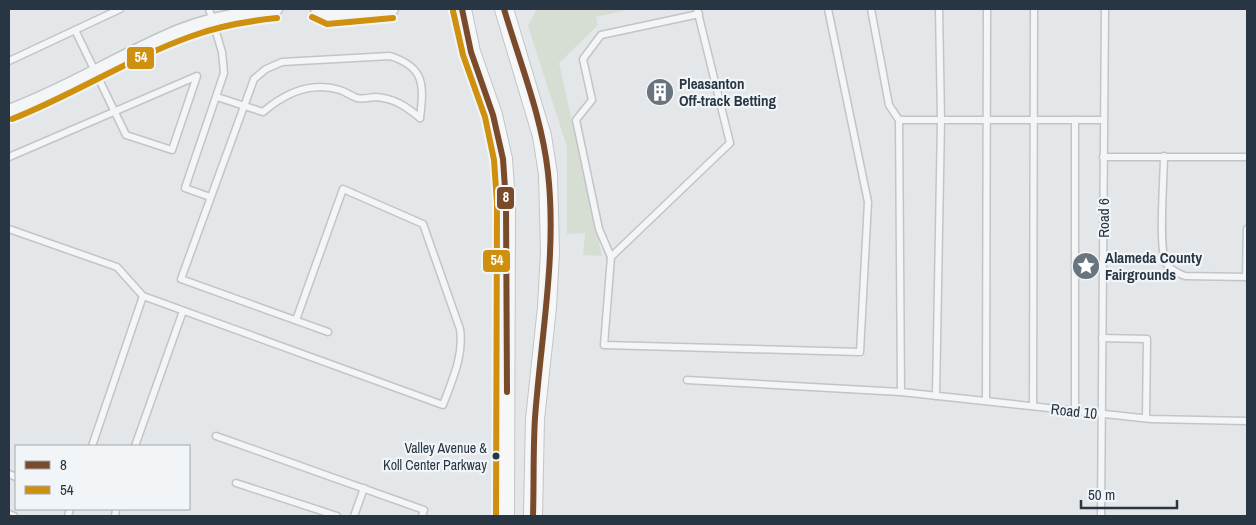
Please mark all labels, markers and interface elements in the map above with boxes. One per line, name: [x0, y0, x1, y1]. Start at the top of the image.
line badge: 54: [126, 46, 155, 70]
text: 54: [135, 48, 148, 66]
place label: Pleasanton Off-track Betting: [679, 73, 777, 111]
building icon: Pleasanton Off-track Betting: [645, 77, 675, 107]
line badge: 8: [496, 186, 515, 210]
text: 8: [503, 188, 509, 206]
street label: Road 6: [1093, 198, 1114, 238]
place label: Alameda County Fairgrounds: [1105, 247, 1202, 285]
line badge: 54: [482, 249, 511, 273]
text: 54: [491, 251, 504, 269]
place icon: Alameda County Fairgrounds: [1071, 251, 1101, 281]
street label: Road 10: [1050, 398, 1098, 424]
place label: Valley Avenue & Koll Center Parkway: [383, 439, 487, 474]
legend: [15, 445, 190, 510]
marker: Valley Avenue & Koll Center Parkway: [491, 451, 501, 461]
text: 8: [60, 454, 67, 475]
scale bar: [1081, 478, 1177, 510]
text: 54: [60, 479, 74, 500]
text: 50 m: [1088, 484, 1115, 505]

